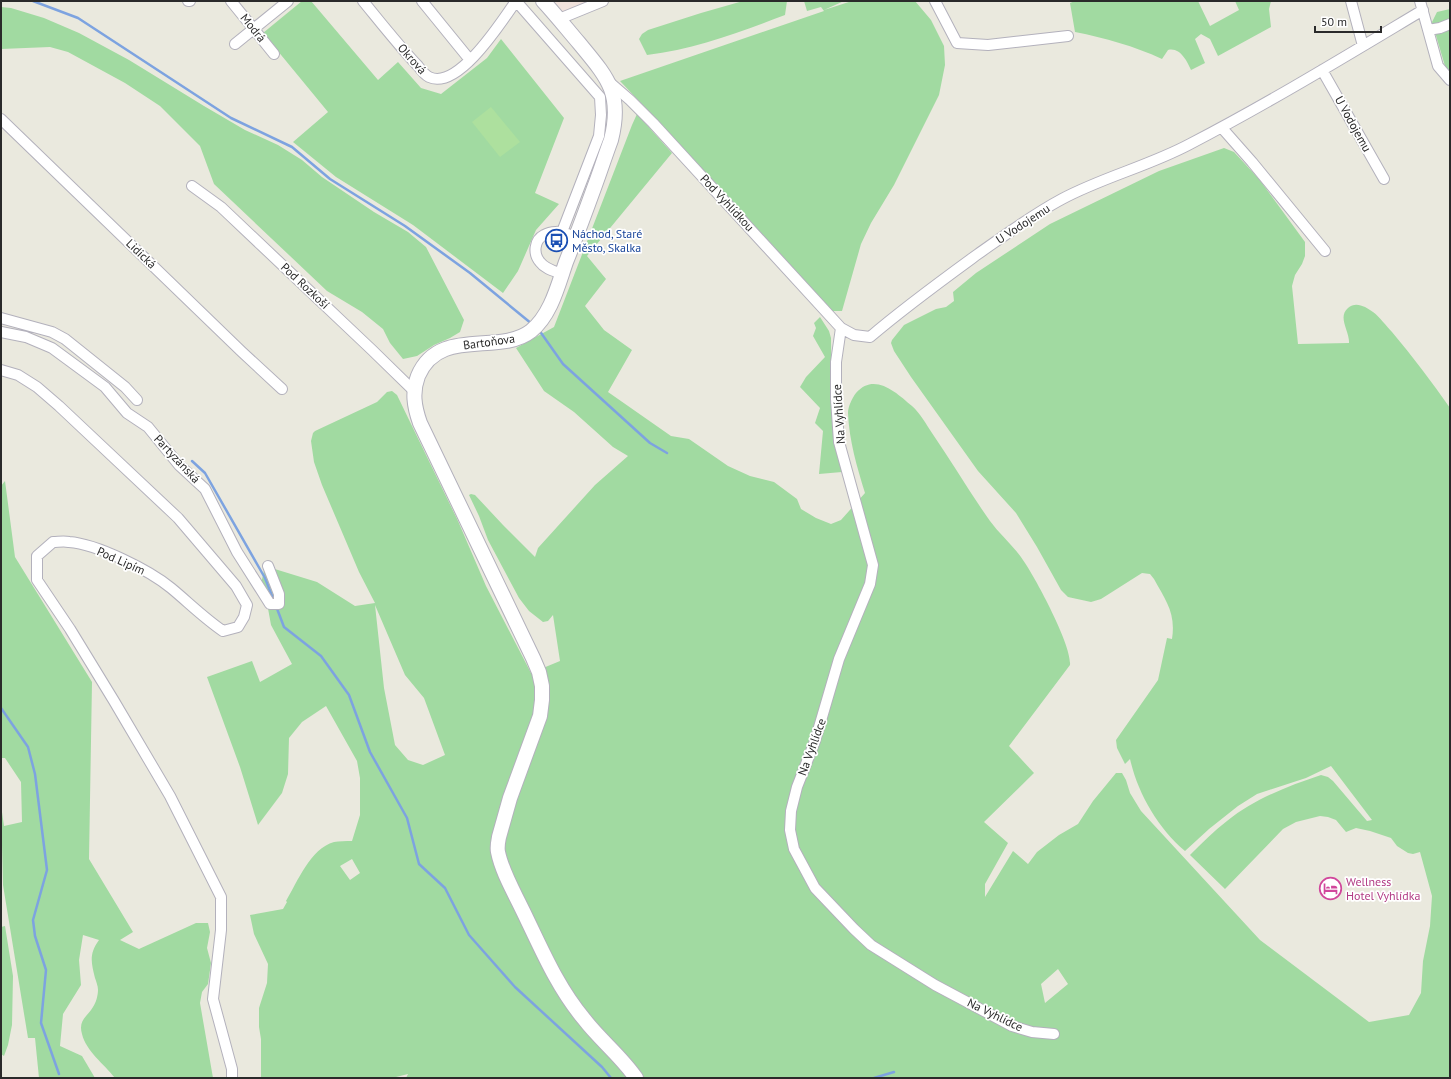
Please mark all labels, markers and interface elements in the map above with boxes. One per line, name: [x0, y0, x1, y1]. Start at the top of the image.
scale bar: [1315, 8, 1381, 34]
street label: Modrá: [237, 10, 269, 45]
text: 50 m: [1321, 14, 1347, 29]
street label: Okrová: [395, 40, 430, 77]
street label: U Vodojemu: [1332, 93, 1375, 154]
street label: Pod Vyhlídkou: [697, 171, 758, 234]
street label: U Vodojemu: [993, 201, 1053, 247]
place label: Náchod, Staré Město, Skalka: [572, 226, 642, 255]
bus stop icon: Náchod, Staré Město, Skalka: [544, 228, 570, 254]
street label: Lidická: [123, 236, 160, 272]
street label: Pod Rozkoší: [278, 259, 333, 312]
street label: Bartoňova: [462, 330, 516, 353]
street label: Na Vyhlídce: [829, 384, 848, 444]
street label: Partyzánská: [151, 431, 204, 486]
street label: Pod Lipím: [95, 543, 148, 578]
street label: Na Vyhlídce: [794, 716, 829, 778]
place label: Wellness Hotel Vyhlídka: [1346, 874, 1421, 903]
hotel icon: Wellness Hotel Vyhlídka: [1317, 876, 1343, 902]
street label: Na Vyhlídce: [965, 995, 1025, 1034]

